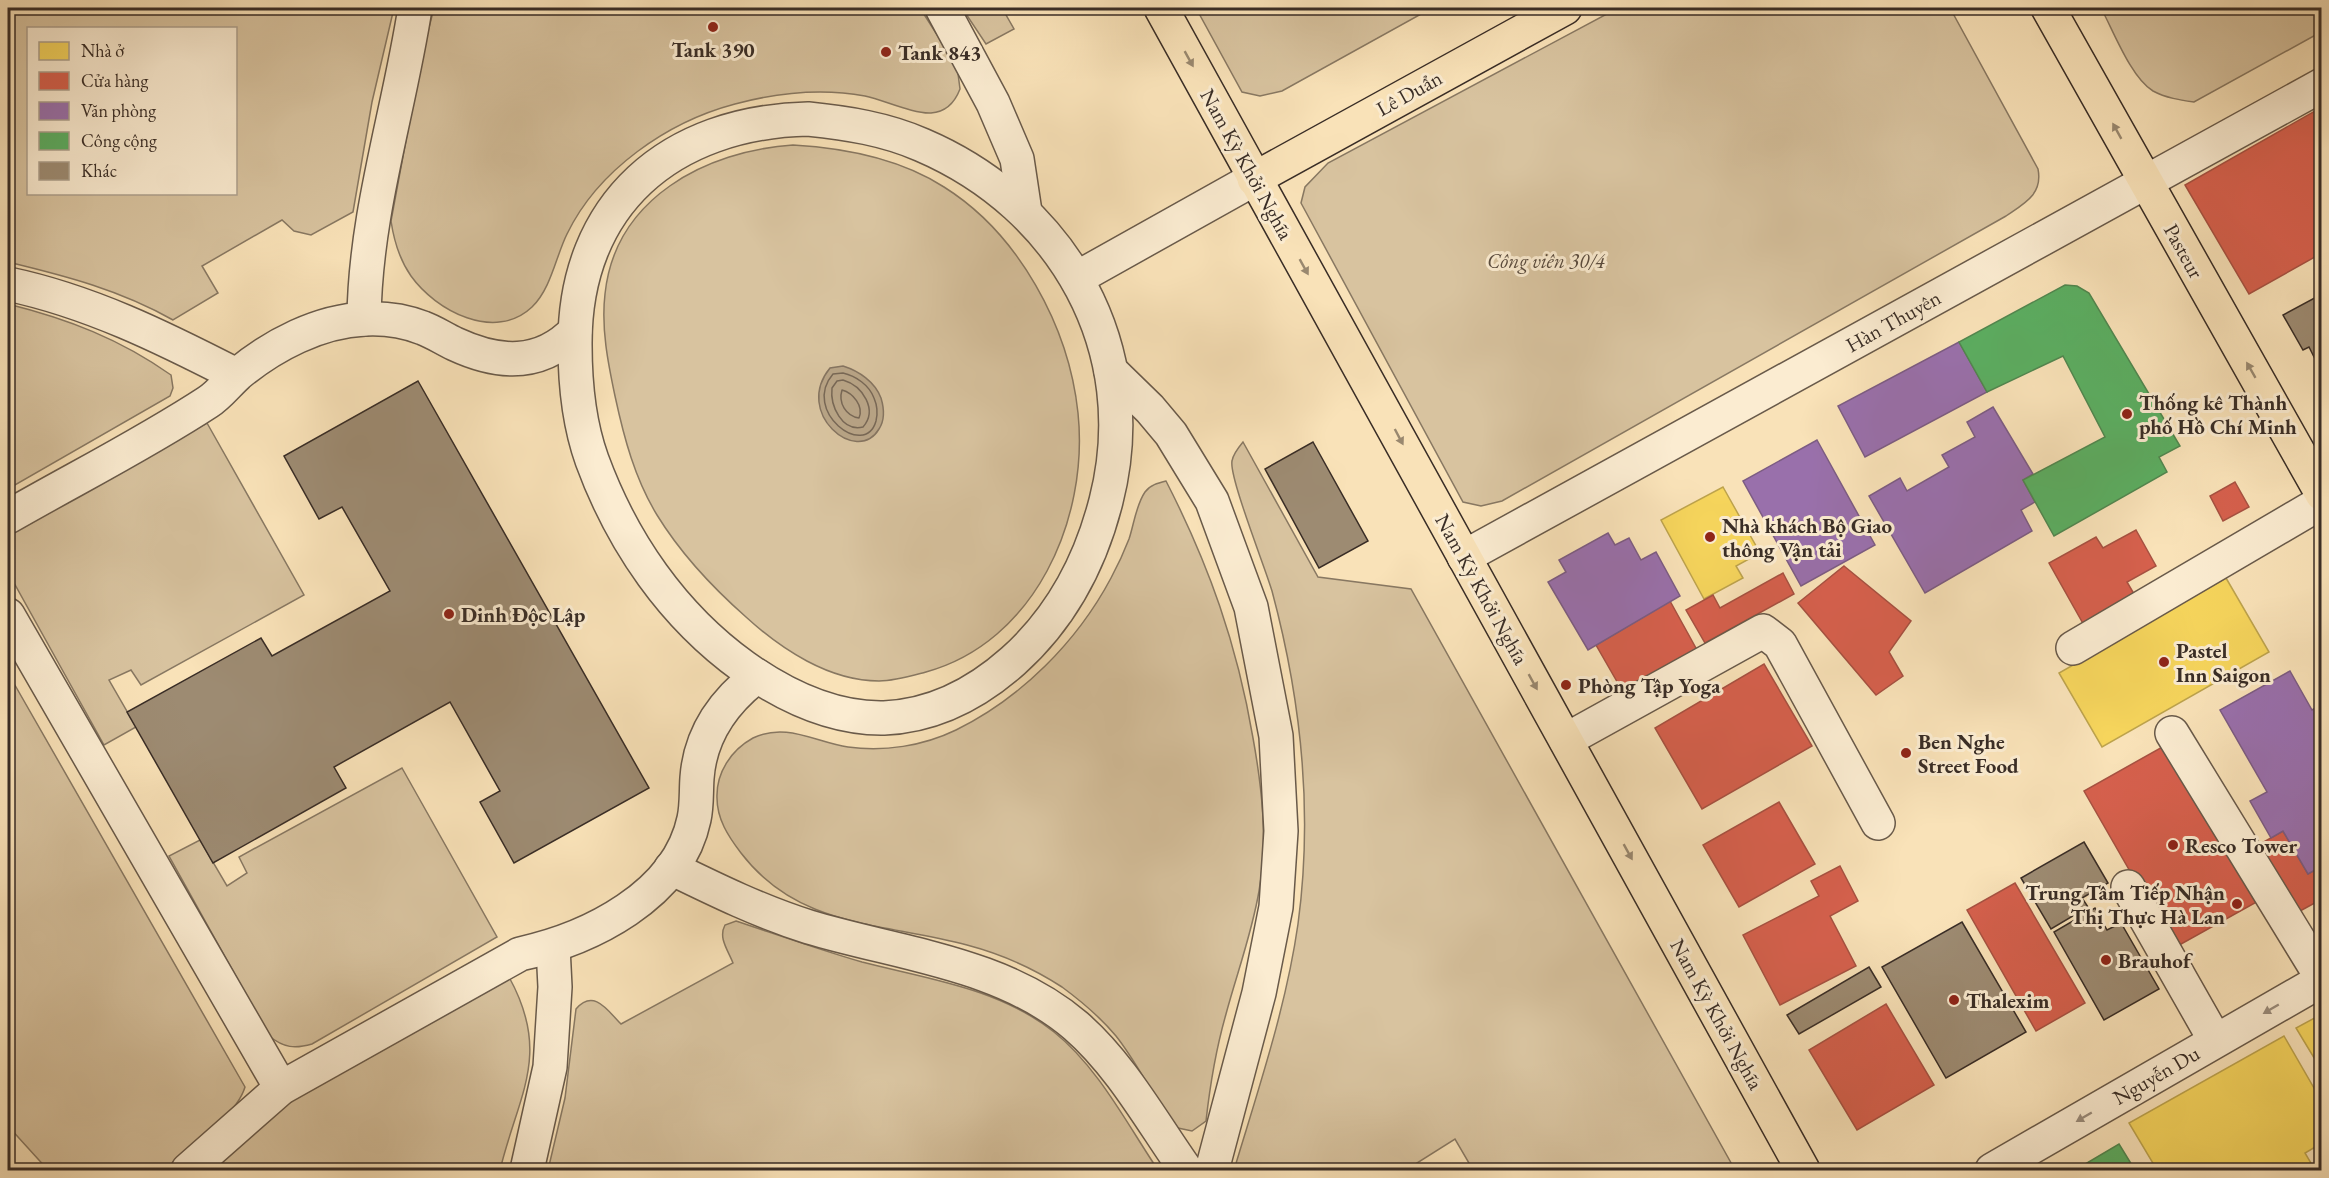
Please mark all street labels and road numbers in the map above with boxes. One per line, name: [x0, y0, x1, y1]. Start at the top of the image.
street label: Lê Duẩn: [1371, 64, 1447, 122]
street label: Nam Kỳ Khởi Nghĩa: [1194, 84, 1300, 245]
street label: Pasteur: [2158, 219, 2210, 283]
street label: Hàn Thuyên: [1841, 284, 1945, 358]
street label: Nam Kỳ Khởi Nghĩa: [1429, 509, 1535, 670]
street label: Nam Kỳ Khởi Nghĩa: [1664, 934, 1770, 1095]
street label: Nguyễn Du: [2108, 1039, 2204, 1111]

